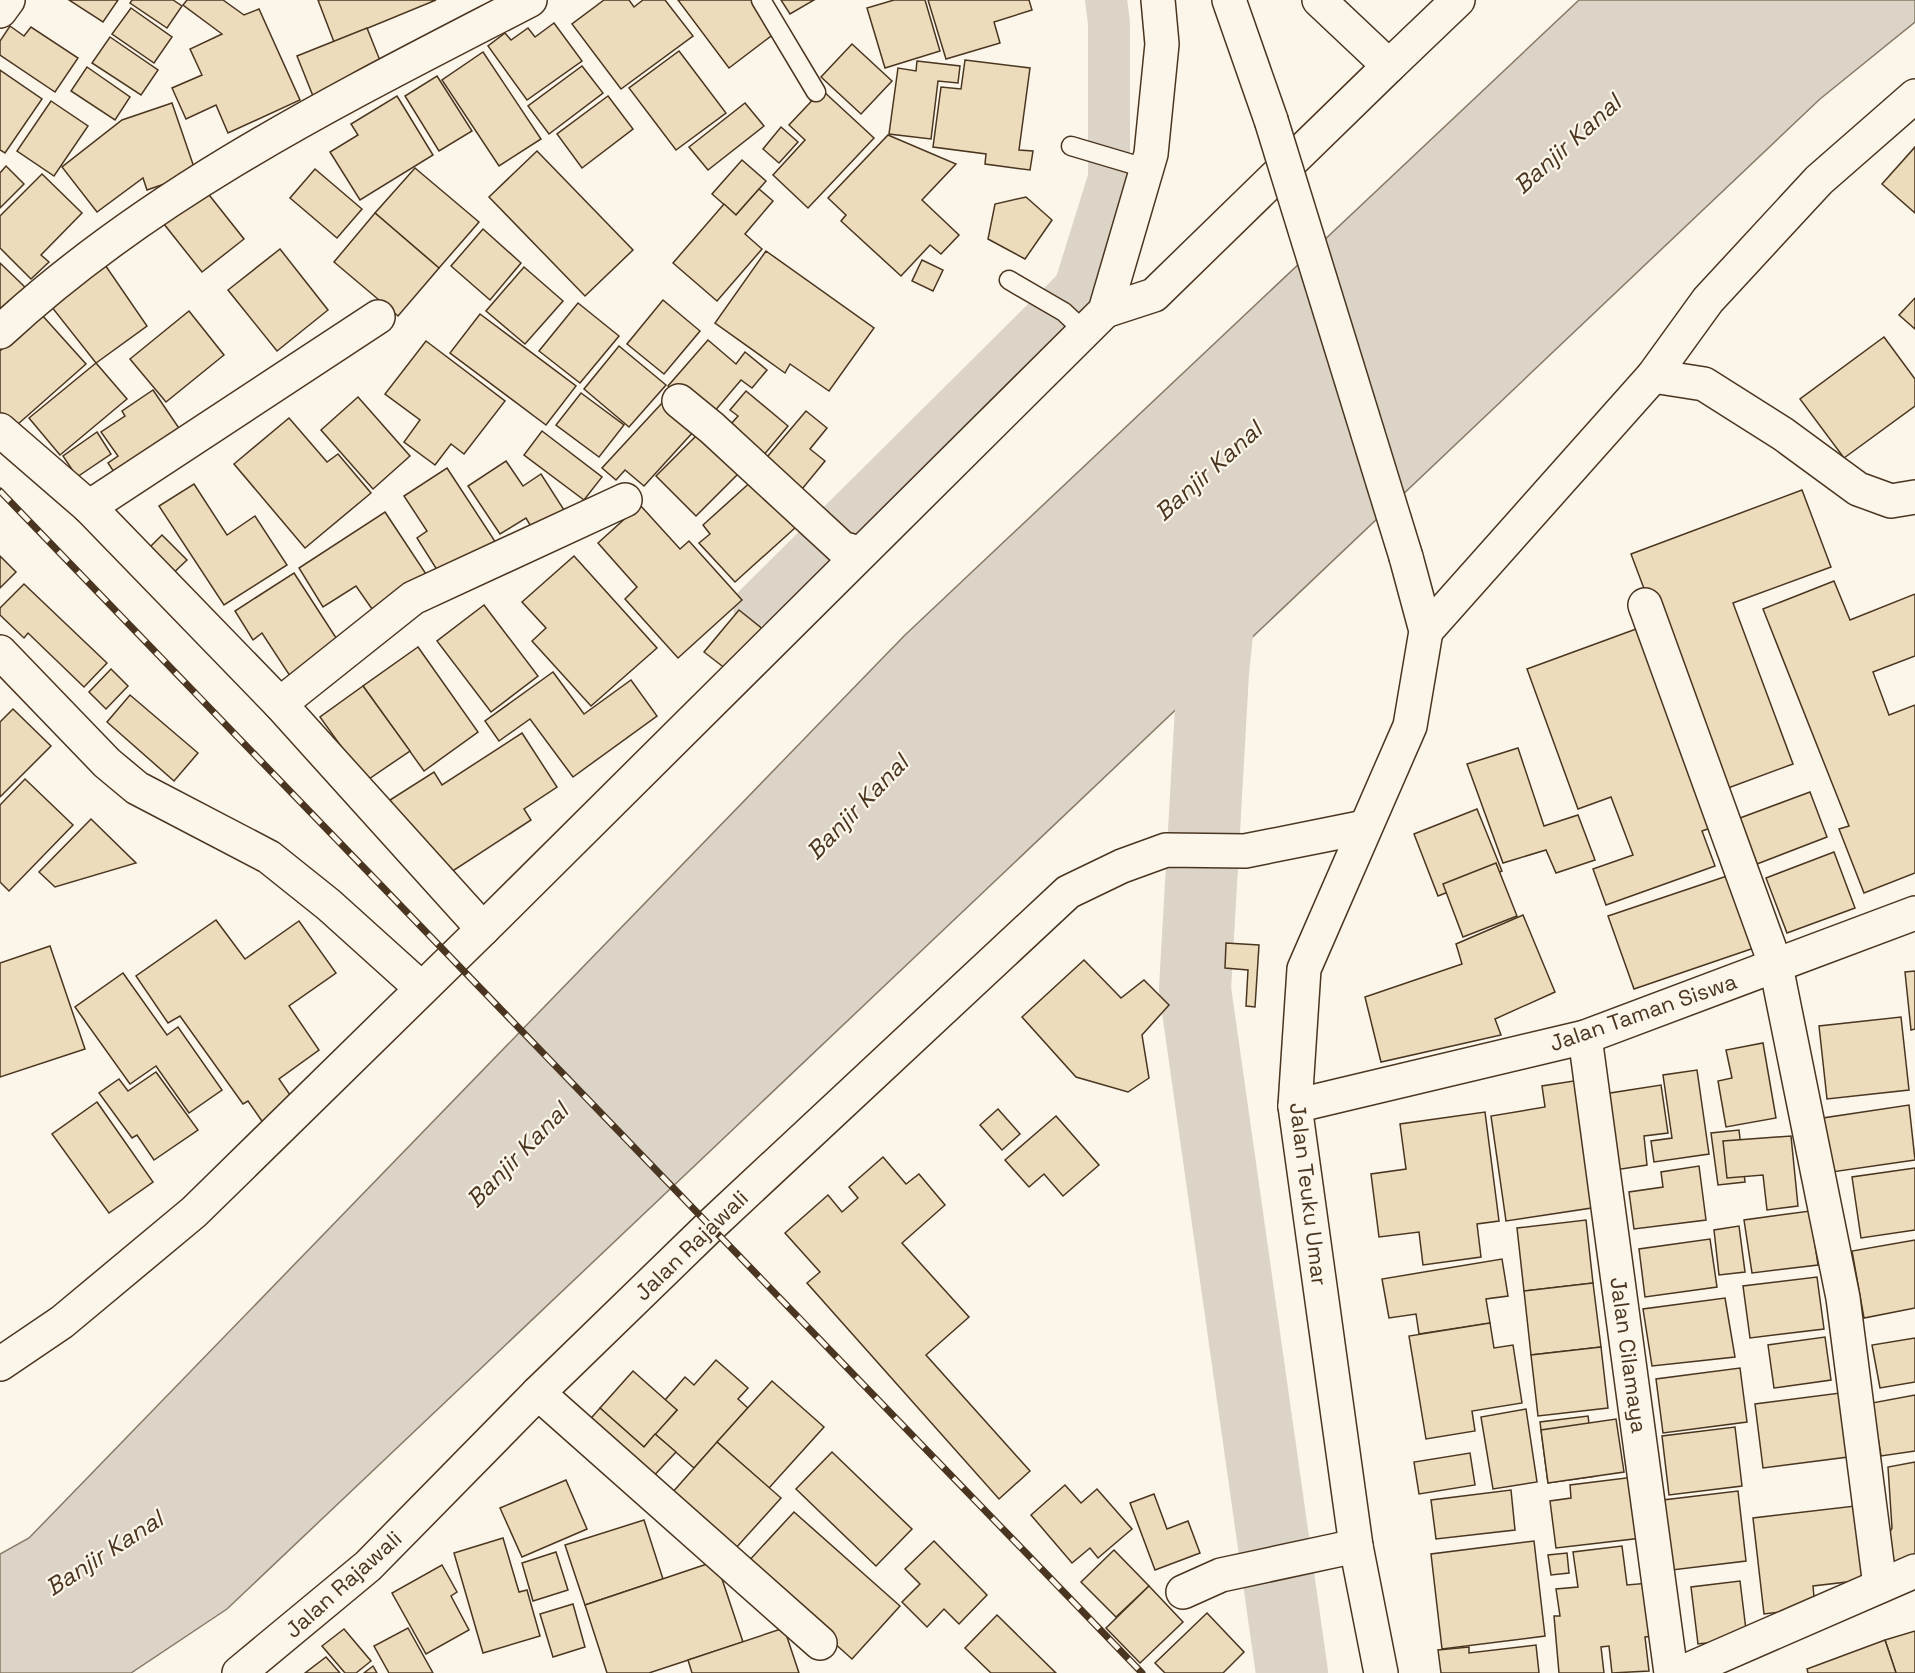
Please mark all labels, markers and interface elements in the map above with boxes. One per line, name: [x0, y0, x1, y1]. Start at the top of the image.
water label: Banjir Kanal: [1507, 85, 1630, 200]
water label: Banjir Kanal: [1148, 412, 1271, 527]
water label: Banjir Kanal: [799, 746, 917, 866]
street label: Jalan Taman Siswa: [1546, 967, 1741, 1057]
water label: Banjir Kanal: [459, 1094, 577, 1214]
street label: Jalan Teuku Umar: [1284, 1101, 1334, 1287]
street label: Jalan Rajawali: [628, 1184, 754, 1306]
street label: Jalan Cilamaya: [1604, 1275, 1654, 1435]
water label: Banjir Kanal: [39, 1502, 171, 1603]
street label: Jalan Rajawali: [279, 1524, 407, 1644]

